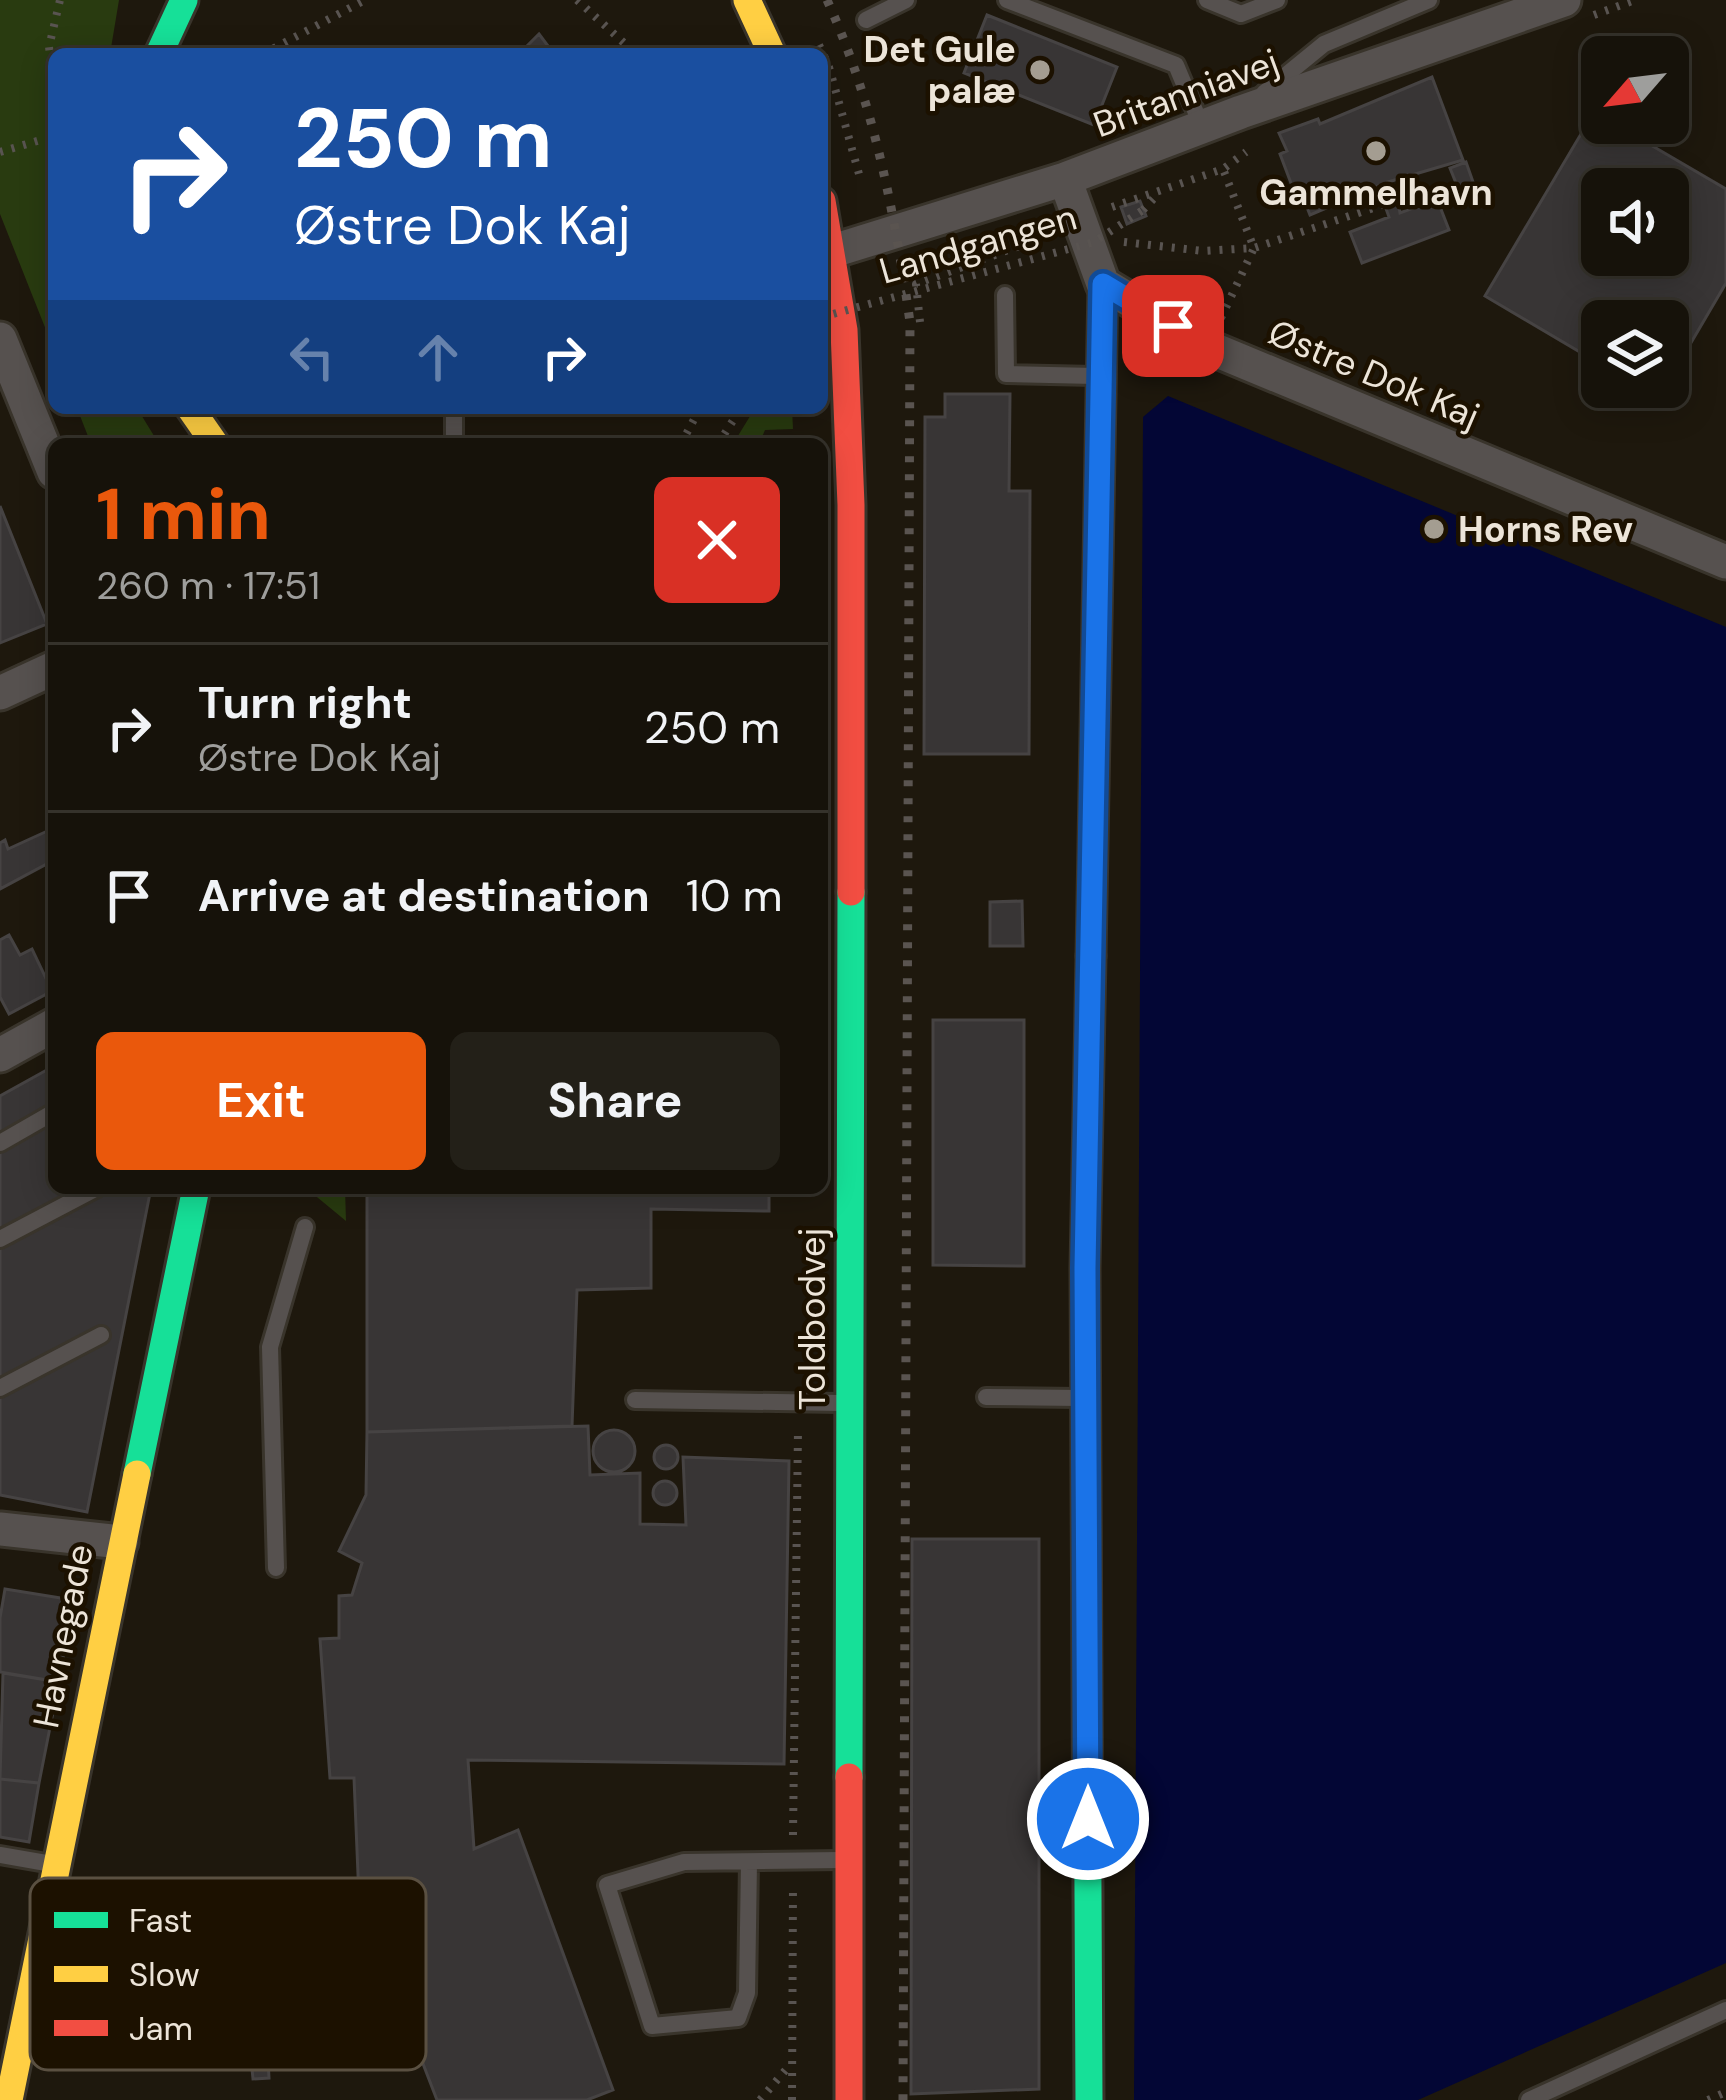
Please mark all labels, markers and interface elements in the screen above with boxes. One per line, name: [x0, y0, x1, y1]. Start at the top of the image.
place label: Det Gule palæ: [864, 26, 1016, 114]
north arrow: [1581, 36, 1689, 144]
map controls: [1581, 36, 1689, 408]
street label: Britanniavej: [1087, 38, 1285, 148]
marker: Det Gule palæ: [1027, 57, 1053, 83]
text: 250 m: [294, 84, 553, 193]
icon: right: [96, 96, 252, 252]
marker: Gammelhavn: [1363, 138, 1389, 164]
button: sound: [1581, 168, 1689, 276]
place label: Gammelhavn: [1259, 169, 1493, 216]
text: Østre Dok Kaj: [294, 190, 631, 261]
street label: Landgangen: [874, 193, 1082, 295]
pin: [1122, 275, 1224, 377]
icon: arrive: [1140, 293, 1206, 359]
button: layers: [1581, 300, 1689, 408]
street label: Østre Dok Kaj: [1262, 309, 1486, 439]
icon: left: [279, 324, 345, 390]
icon: ahead: [405, 324, 471, 390]
icon: right: [531, 324, 597, 390]
text: 1 min: [96, 468, 271, 561]
button: close: [654, 477, 780, 603]
place label: Horns Rev: [1458, 506, 1633, 553]
marker: Horns Rev: [1421, 516, 1447, 542]
text: 260 m · 17:51: [96, 560, 320, 611]
text: Turn right: [198, 673, 412, 732]
icon: right: [96, 695, 162, 761]
text: 250 m: [644, 698, 780, 757]
text: Østre Dok Kaj: [198, 732, 441, 783]
icon: arrive: [96, 863, 162, 929]
text: Arrive at destination: [198, 866, 650, 925]
text: 10 m: [686, 866, 783, 925]
button: Exit: [96, 1032, 426, 1170]
button: Share: [450, 1032, 780, 1170]
street label: Toldbodvej: [789, 1228, 836, 1410]
street label: Havnegade: [22, 1540, 104, 1732]
position arrow: [1025, 1756, 1151, 1882]
legend: [30, 1878, 426, 2070]
text: Fast: [129, 1899, 192, 1942]
text: Slow: [129, 1953, 200, 1996]
text: Jam: [129, 2007, 193, 2050]

